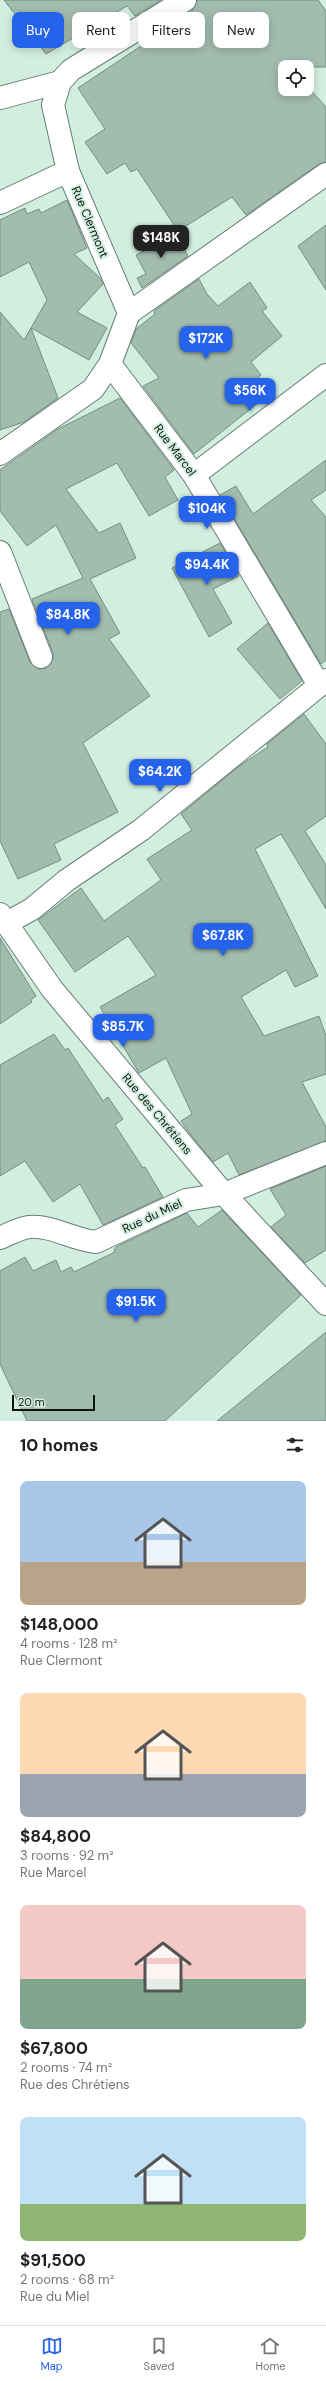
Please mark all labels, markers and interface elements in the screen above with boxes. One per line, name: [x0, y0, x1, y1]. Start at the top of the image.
chip: Buy: [12, 12, 64, 48]
chip: Rent: [72, 12, 130, 48]
chip: Filters: [138, 12, 205, 48]
chip: New: [213, 12, 269, 48]
map controls: [278, 60, 314, 96]
button: locate: [278, 60, 314, 96]
street label: Rue Clermont: [68, 184, 112, 260]
pin: $148K: [133, 225, 189, 259]
text: $148K: [142, 229, 180, 246]
pin: $172K: [178, 326, 234, 360]
text: $172K: [188, 330, 224, 347]
pin: $56K: [226, 378, 274, 412]
text: $56K: [234, 382, 266, 399]
street label: Rue Marcel: [150, 421, 200, 479]
pin: $104K: [179, 496, 235, 530]
text: $104K: [188, 500, 226, 517]
pin: $94.4K: [174, 552, 240, 586]
text: $94.4K: [185, 556, 229, 573]
pin: $84.8K: [35, 602, 101, 636]
text: $84.8K: [46, 606, 90, 623]
pin: $64.2K: [127, 759, 193, 793]
text: $64.2K: [138, 763, 182, 780]
pin: $67.8K: [190, 923, 256, 957]
text: $67.8K: [202, 927, 244, 944]
pin: $85.7K: [90, 1014, 156, 1048]
text: $85.7K: [102, 1018, 144, 1035]
street label: Rue des Chrétiens: [118, 1070, 196, 1158]
street label: Rue du Miel: [120, 1195, 184, 1237]
pin: $91.5K: [103, 1289, 169, 1323]
text: $91.5K: [116, 1293, 156, 1310]
scale bar: [12, 1393, 95, 1412]
text: 20 m: [18, 1395, 44, 1409]
text: 10 homes: [20, 1434, 98, 1456]
icon: filters: [284, 1434, 306, 1456]
icon: home: [127, 1507, 199, 1579]
text: $148,000: [20, 1613, 98, 1635]
text: 4 rooms · 128 m²: [20, 1635, 118, 1652]
text: Rue Clermont: [20, 1652, 102, 1669]
icon: home: [127, 1719, 199, 1791]
text: $84,800: [20, 1825, 91, 1847]
text: 3 rooms · 92 m²: [20, 1847, 113, 1864]
text: Rue Marcel: [20, 1864, 86, 1881]
icon: home: [127, 1931, 199, 2003]
text: $67,800: [20, 2037, 88, 2059]
text: 2 rooms · 74 m²: [20, 2059, 112, 2076]
text: Rue des Chrétiens: [20, 2076, 130, 2093]
icon: home: [127, 2143, 199, 2215]
text: $91,500: [20, 2249, 86, 2271]
text: 2 rooms · 68 m²: [20, 2271, 114, 2288]
text: Rue du Miel: [20, 2288, 89, 2305]
tab: Map: [40, 2335, 63, 2373]
tab: Saved: [144, 2335, 174, 2373]
tab: Home: [255, 2335, 285, 2373]

